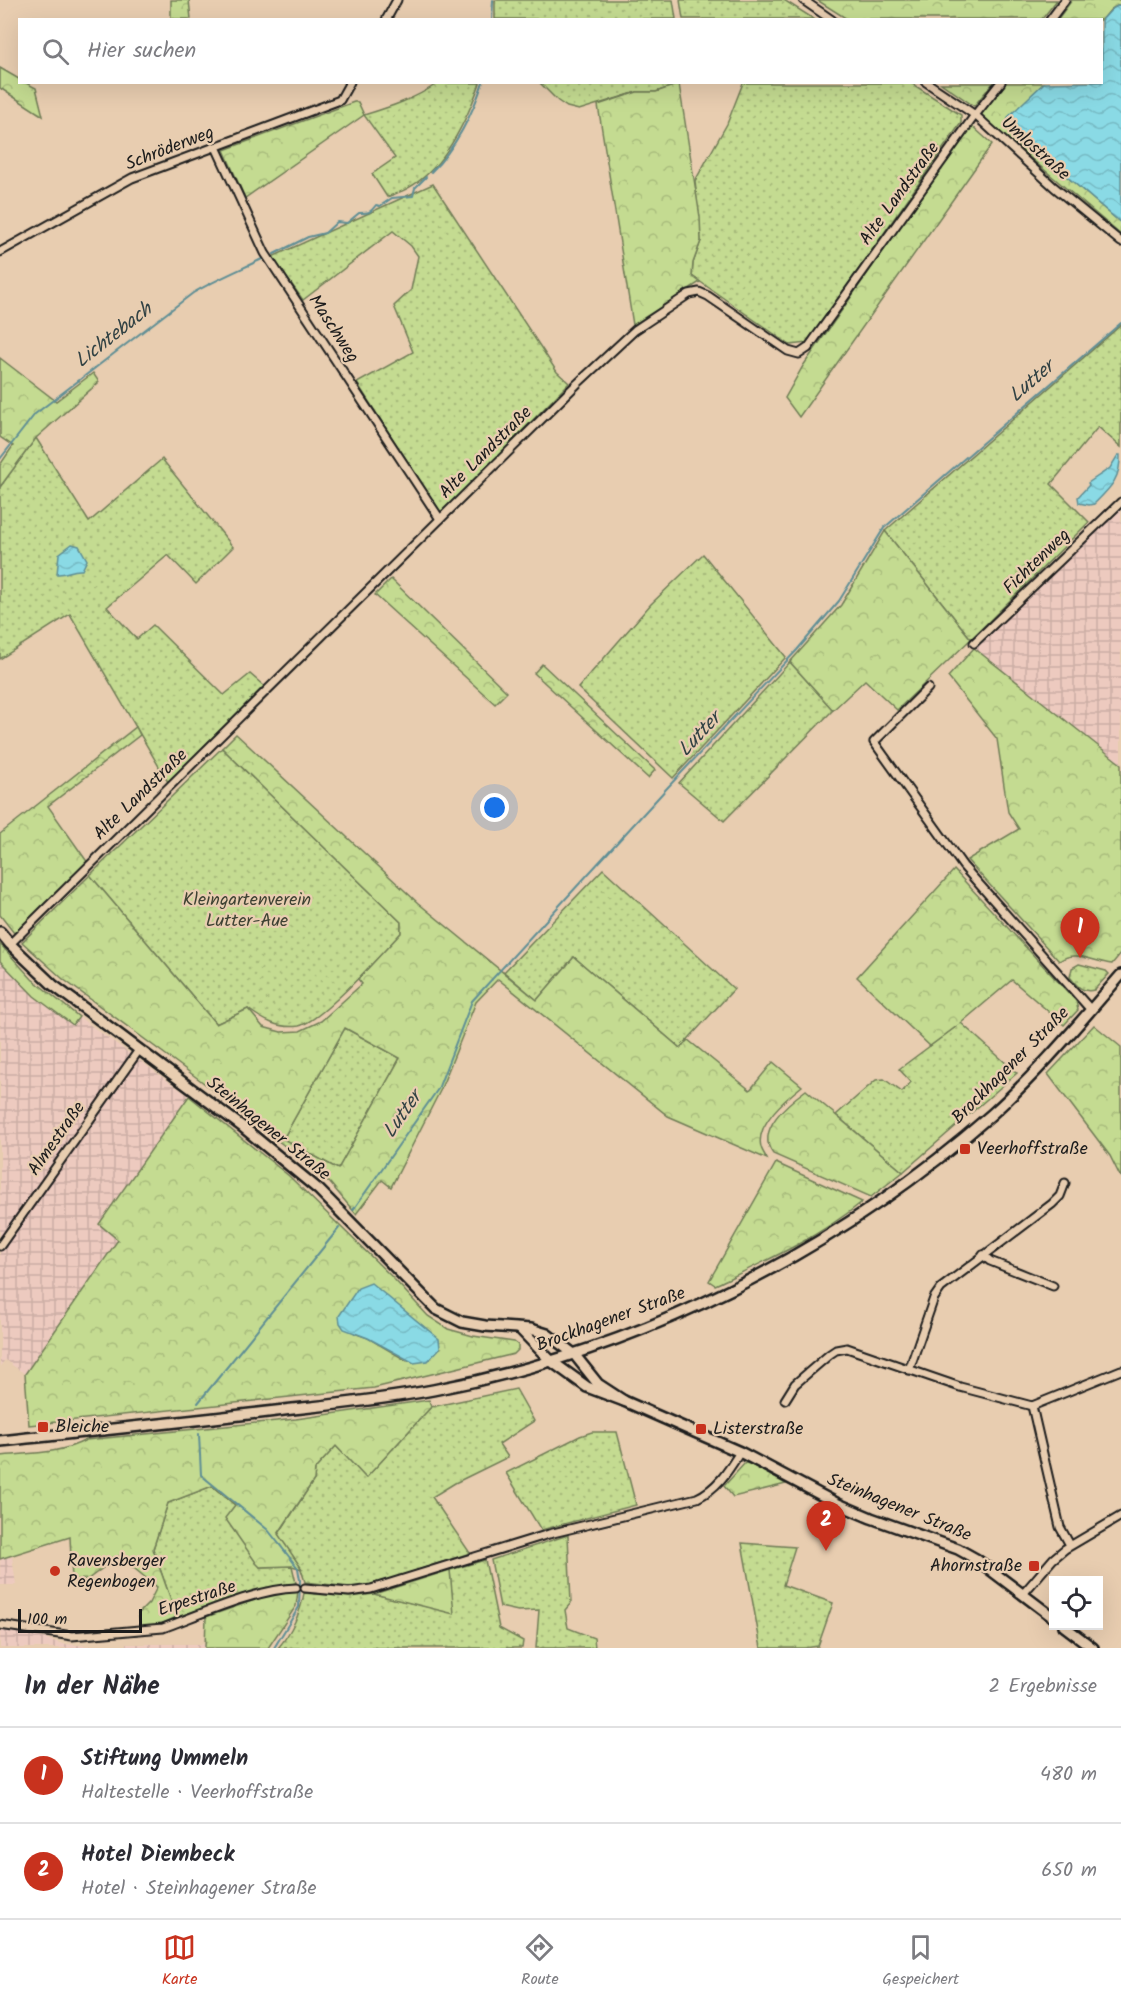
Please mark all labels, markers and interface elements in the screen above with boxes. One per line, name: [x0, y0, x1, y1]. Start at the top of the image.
search box: [18, 18, 1103, 84]
text: Hier suchen: [87, 34, 196, 69]
icon: search: [39, 35, 72, 68]
street label: Umlostraße: [994, 110, 1076, 188]
street label: Schröderweg: [121, 119, 219, 179]
street label: Alte Landstraße: [852, 136, 948, 252]
street label: Maschweg: [300, 289, 366, 369]
water label: Lichtebach: [68, 294, 162, 377]
water label: Lutter: [1002, 350, 1065, 411]
street label: Alte Landstraße: [433, 400, 539, 506]
street label: Fichtenweg: [996, 522, 1078, 602]
water label: Lutter: [671, 702, 732, 765]
street label: Alte Landstraße: [87, 742, 195, 848]
your location: [480, 793, 509, 822]
park label: Kleingartenverein Lutter-Aue: [183, 886, 311, 936]
pin: 1: [1060, 908, 1100, 958]
street label: Brockhagener Straße: [945, 1000, 1077, 1132]
street label: Steinhagener Straße: [199, 1069, 337, 1189]
water label: Lutter: [375, 1081, 433, 1145]
street label: Almestraße: [21, 1096, 93, 1182]
place label: Veerhoffstraße: [977, 1135, 1088, 1164]
marker: Veerhoffstraße: [958, 1142, 972, 1156]
street label: Brockhagener Straße: [532, 1279, 690, 1361]
place label: Bleiche: [55, 1413, 109, 1442]
place label: Listerstraße: [713, 1415, 803, 1444]
marker: Bleiche: [36, 1420, 50, 1434]
marker: Listerstraße: [694, 1422, 708, 1436]
street label: Steinhagener Straße: [822, 1466, 976, 1550]
pin: 2: [806, 1502, 846, 1551]
place label: Ravensberger Regenbogen: [67, 1547, 166, 1597]
place label: Ahornstraße: [930, 1552, 1022, 1581]
marker: Ahornstraße: [1027, 1559, 1041, 1573]
marker: Ravensberger Regenbogen: [48, 1564, 62, 1578]
street label: Erpestraße: [154, 1573, 240, 1625]
map controls: [1049, 1576, 1103, 1630]
button: locate: [1049, 1576, 1103, 1630]
scale bar: [18, 1606, 142, 1634]
text: 100 m: [27, 1607, 67, 1632]
text: In der Nähe: [24, 1666, 160, 1708]
text: 2 Ergebnisse: [989, 1671, 1097, 1703]
text: Stiftung Ummeln: [81, 1742, 248, 1777]
text: 1: [40, 1759, 47, 1791]
text: 480 m: [1040, 1759, 1097, 1791]
text: Haltestelle · Veerhoffstraße: [81, 1777, 313, 1809]
text: Hotel Diembeck: [81, 1838, 234, 1873]
text: 2: [38, 1855, 49, 1887]
text: 650 m: [1041, 1855, 1097, 1887]
text: Hotel · Steinhagener Straße: [81, 1873, 317, 1905]
tab: Karte: [162, 1931, 197, 1992]
tab: Route: [521, 1931, 559, 1992]
tab: Gespeichert: [882, 1931, 959, 1992]

